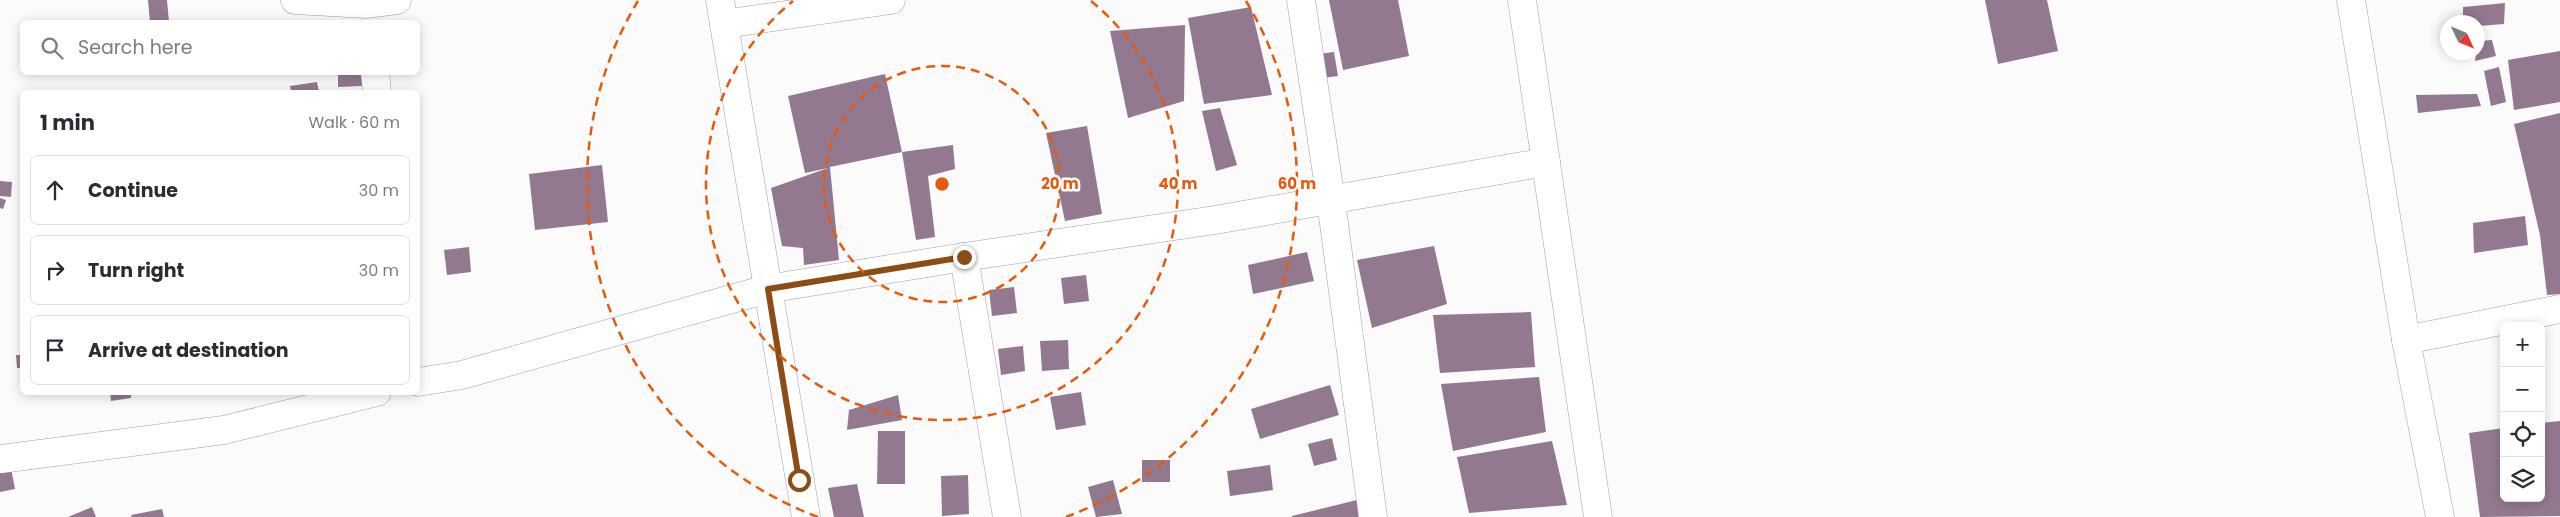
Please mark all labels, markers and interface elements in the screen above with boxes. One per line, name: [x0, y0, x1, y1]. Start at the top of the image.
north arrow: [2440, 15, 2485, 60]
search box: [20, 20, 420, 75]
icon: search: [38, 34, 66, 62]
text: Search here: [78, 34, 192, 61]
text: 1 min: [40, 108, 95, 137]
text: Walk · 60 m: [308, 111, 400, 134]
text: 20 m: [1041, 173, 1079, 194]
text: 40 m: [1158, 173, 1198, 194]
text: 60 m: [1278, 173, 1316, 194]
centre of rings: [933, 175, 951, 193]
icon: ahead: [41, 176, 69, 204]
text: Continue: [88, 177, 178, 204]
text: 30 m: [359, 179, 399, 202]
route end: [953, 246, 976, 269]
icon: right: [41, 256, 69, 284]
text: Turn right: [88, 257, 184, 284]
text: 30 m: [359, 259, 399, 282]
map controls: [2500, 322, 2545, 502]
button: +: [2500, 322, 2545, 367]
icon: arrive: [41, 336, 69, 364]
text: Arrive at destination: [88, 337, 289, 364]
button: −: [2500, 367, 2545, 412]
button: locate: [2500, 412, 2545, 457]
button: layers: [2500, 457, 2545, 502]
route start: [788, 469, 811, 492]

